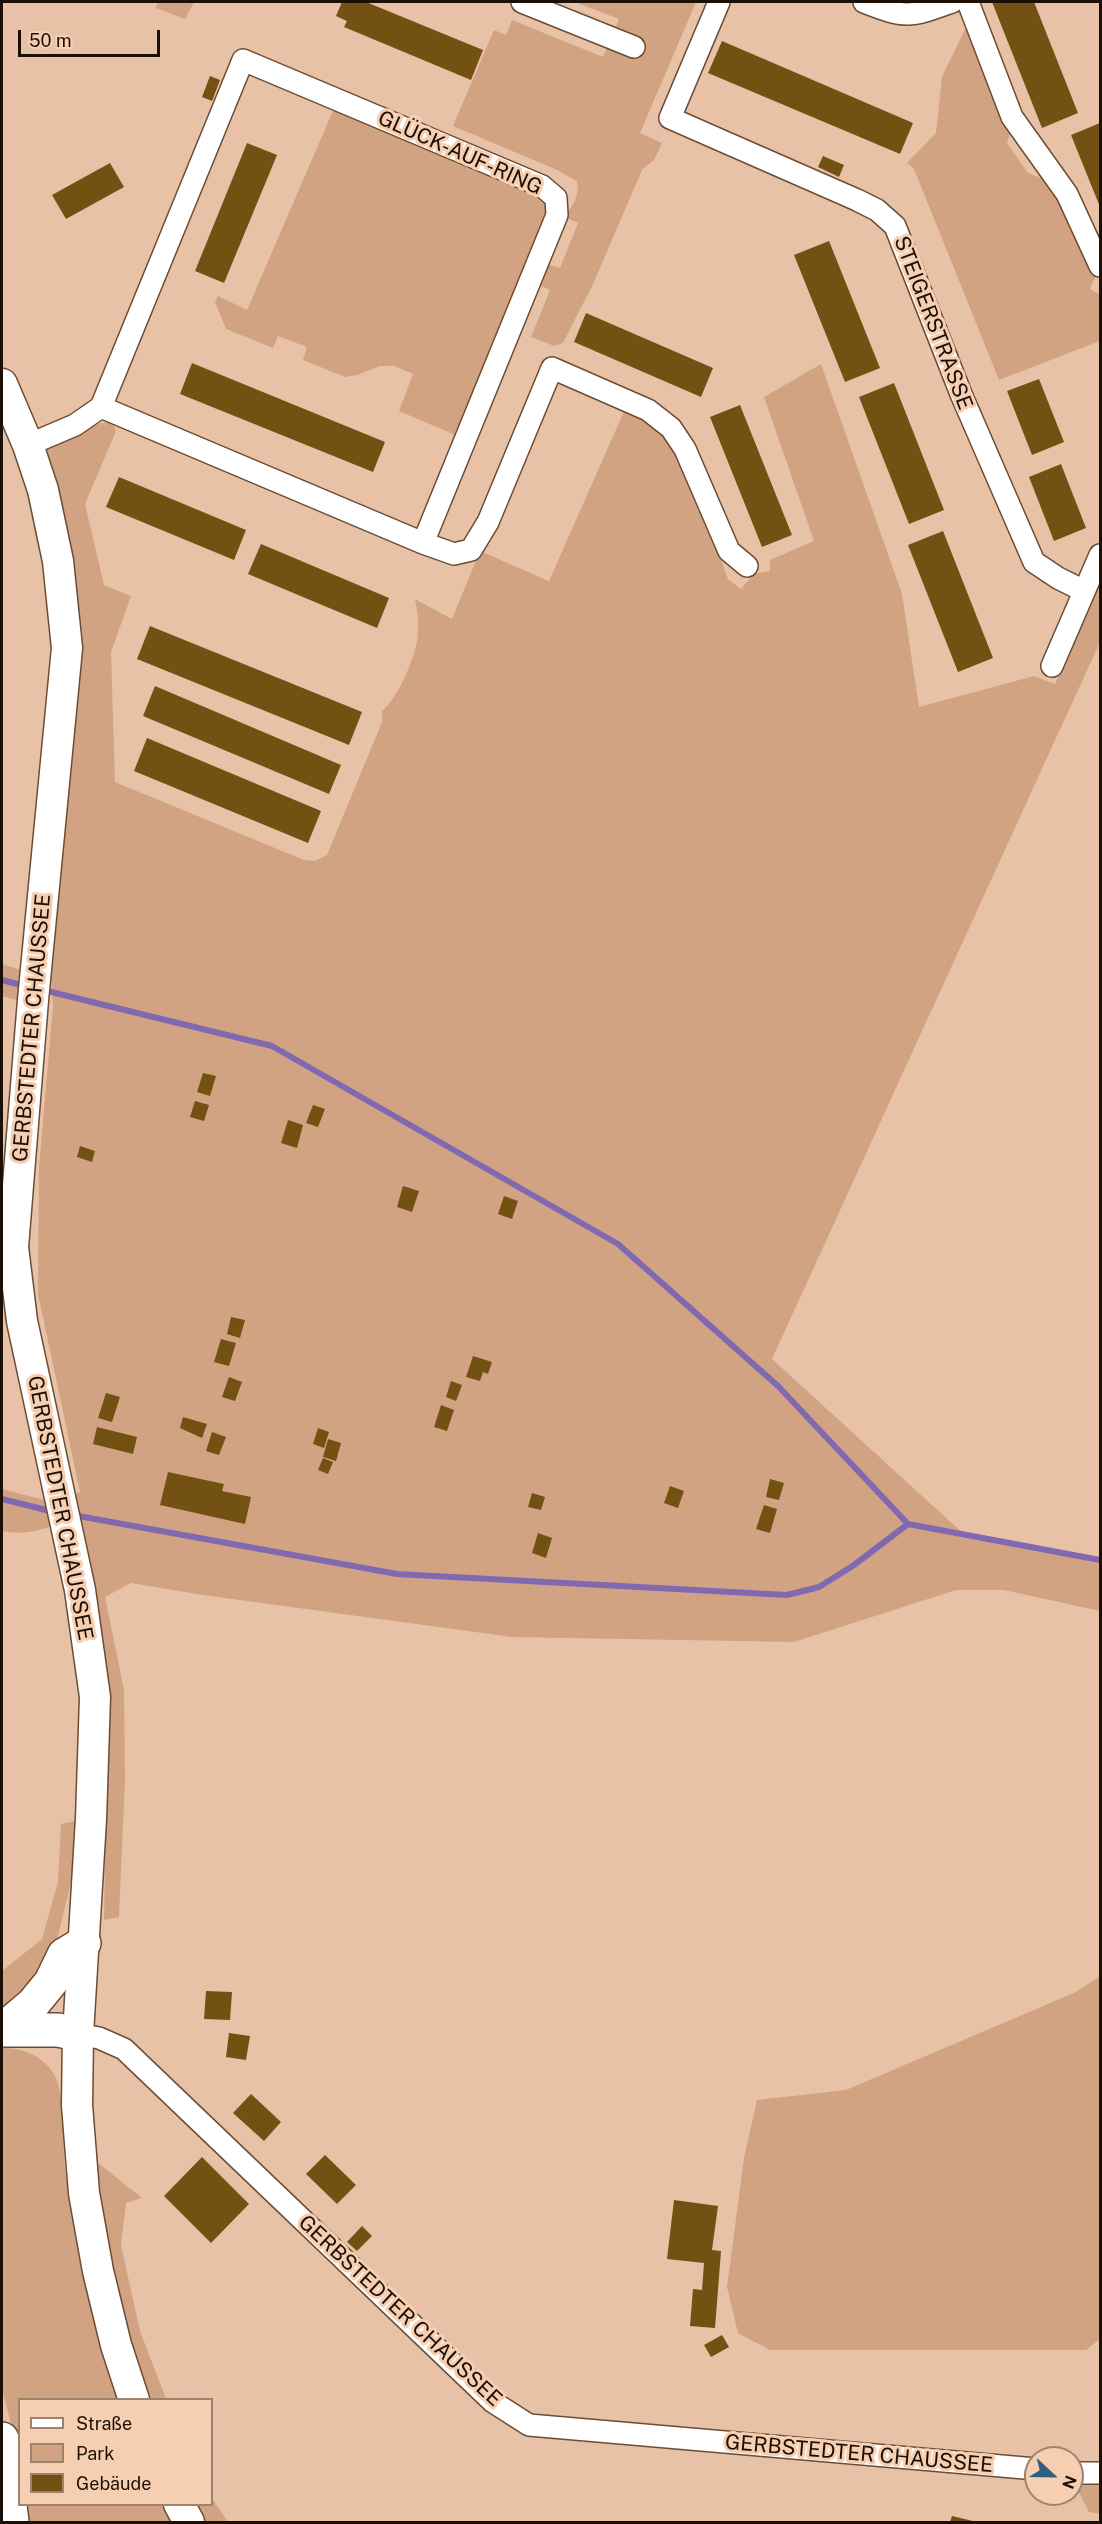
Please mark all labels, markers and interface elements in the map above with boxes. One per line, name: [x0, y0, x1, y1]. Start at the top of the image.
scale bar: [21, 18, 164, 56]
text: 50 m: [29, 30, 72, 51]
street label: GLÜCK-AUF-RING: [374, 105, 546, 201]
street label: STEIGERSTRASSE: [888, 233, 978, 413]
street label: GERBSTEDTER CHAUSSEE: [8, 893, 56, 1163]
street label: GERBSTEDTER CHAUSSEE: [22, 1374, 98, 1642]
street label: GERBSTEDTER CHAUSSEE: [293, 2210, 507, 2412]
legend: [18, 2398, 213, 2506]
text: Straße: [76, 2413, 132, 2434]
street label: GERBSTEDTER CHAUSSEE: [724, 2430, 994, 2478]
text: Park: [76, 2443, 114, 2464]
north arrow: [1024, 2446, 1084, 2506]
text: Gebäude: [76, 2473, 151, 2494]
text: N: [1058, 2473, 1080, 2492]

